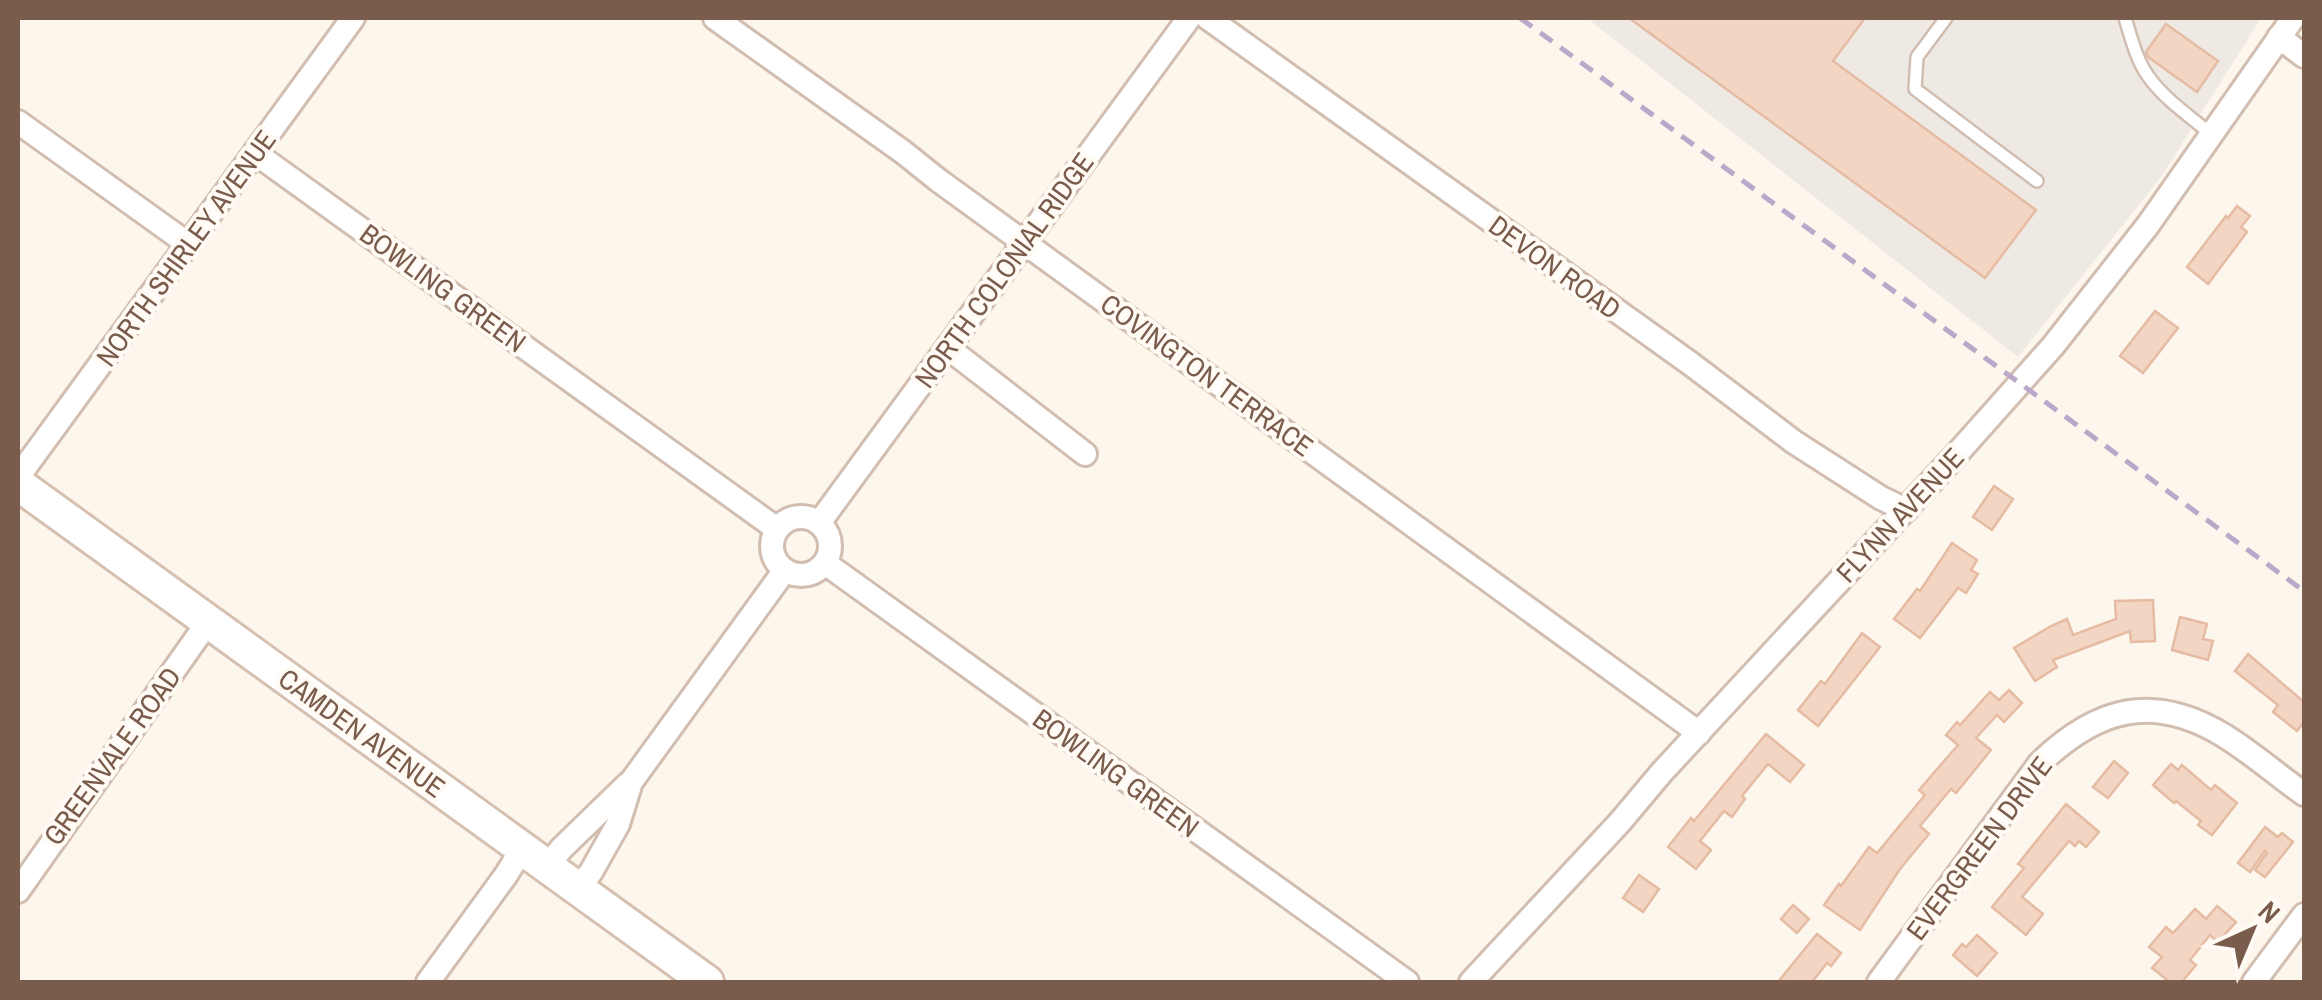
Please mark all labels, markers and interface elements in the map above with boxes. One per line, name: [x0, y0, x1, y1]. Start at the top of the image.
street label: NORTH SHIRLEY AVENUE: [87, 122, 285, 374]
street label: NORTH COLONIAL RIDGE: [906, 145, 1102, 395]
street label: DEVON ROAD: [1481, 206, 1629, 328]
street label: BOWLING GREEN: [352, 215, 534, 361]
street label: COVINGTON TERRACE: [1093, 285, 1321, 465]
street label: FLYNN AVENUE: [1828, 439, 1972, 591]
street label: GREENVALE ROAD: [34, 659, 190, 853]
street label: CAMDEN AVENUE: [271, 660, 453, 806]
street label: BOWLING GREEN: [1025, 700, 1207, 846]
street label: EVERGREEN DRIVE: [1897, 748, 2061, 948]
north arrow: [2202, 880, 2302, 980]
text: N: [2250, 893, 2289, 931]

